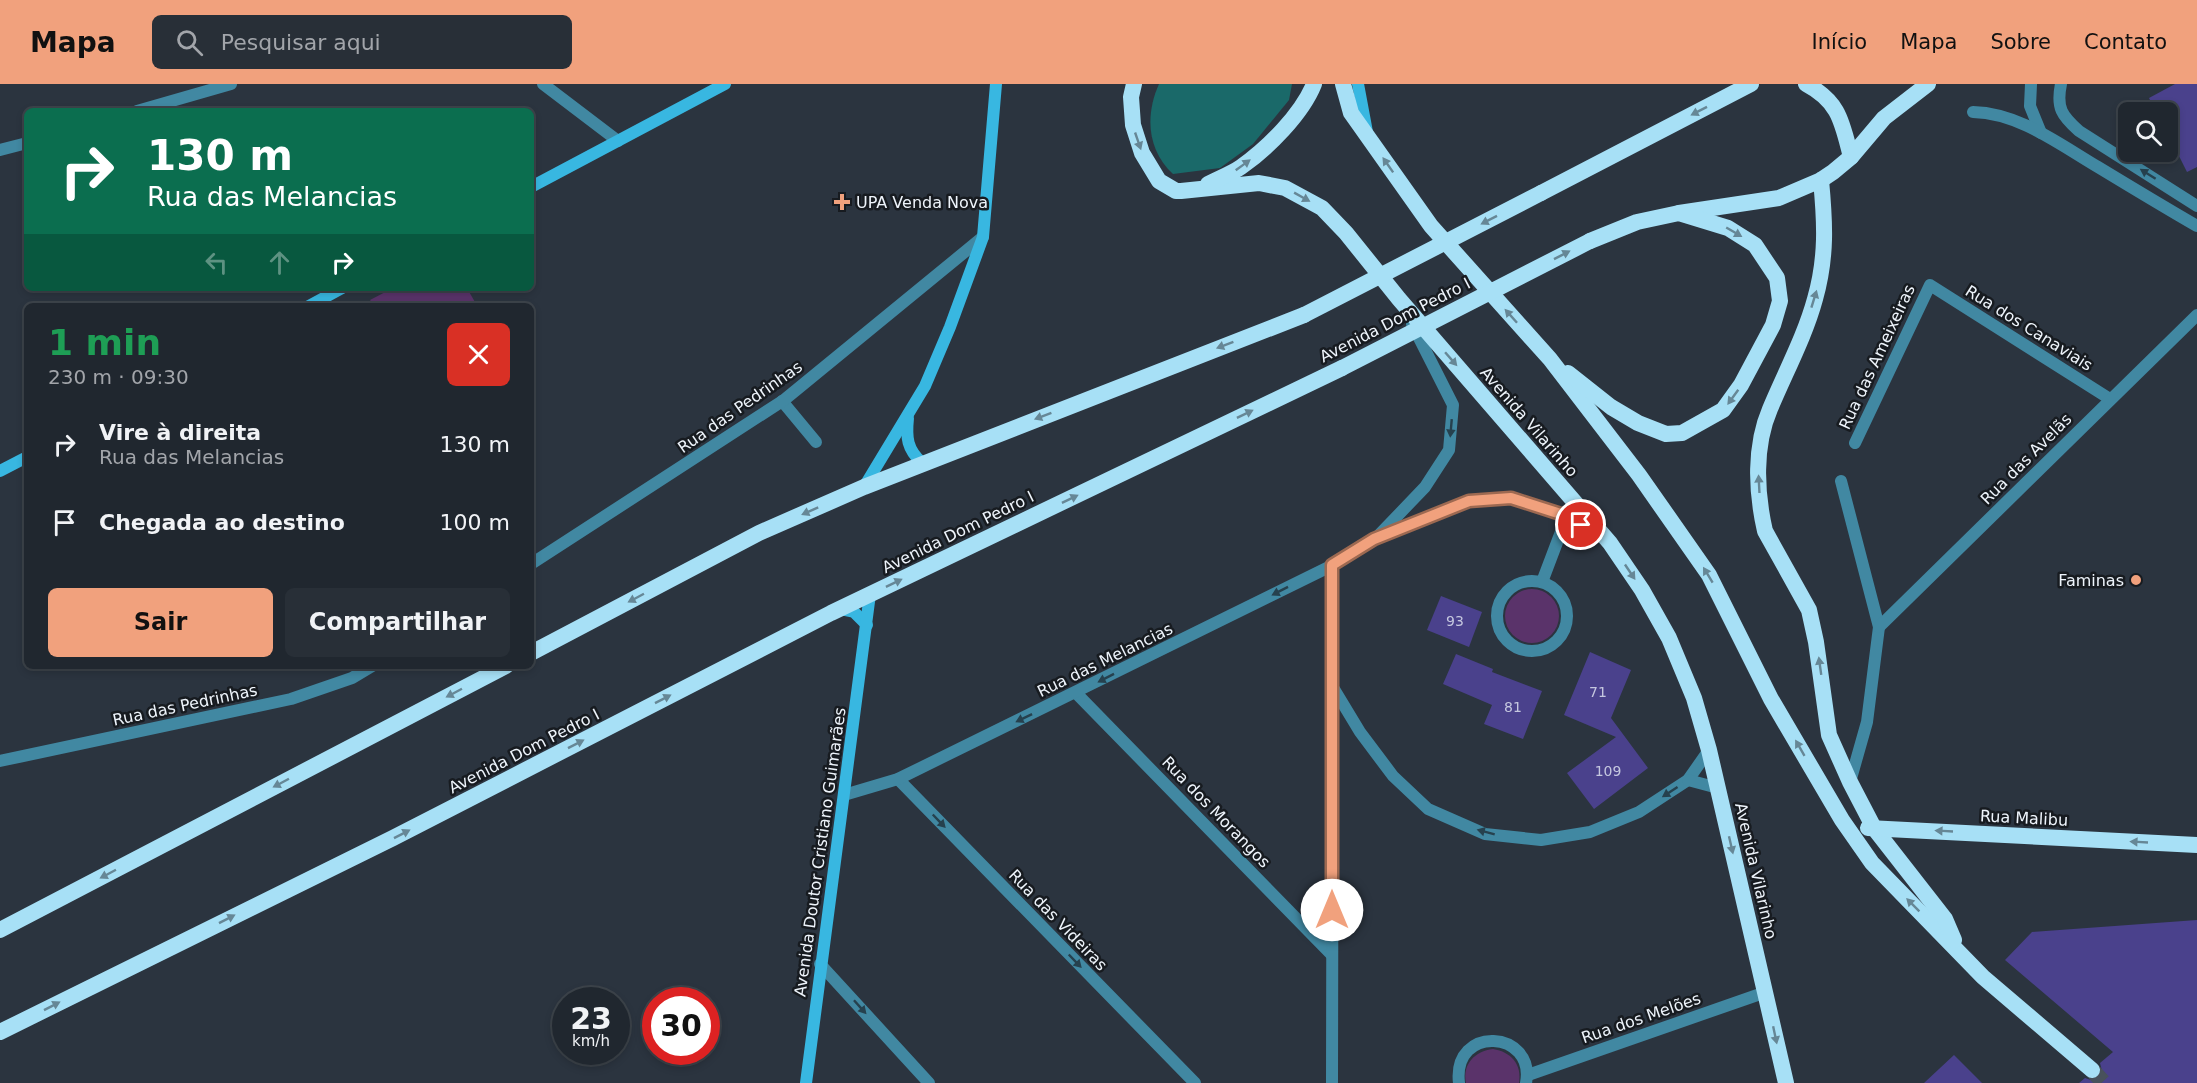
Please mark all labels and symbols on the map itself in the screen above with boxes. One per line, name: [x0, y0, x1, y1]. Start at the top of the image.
one-way arrow: [1690, 106, 1707, 116]
one-way arrow: [1133, 132, 1143, 150]
one-way arrow: [1383, 157, 1394, 173]
one-way arrow: [1235, 159, 1250, 171]
one-way arrow: [2139, 169, 2156, 180]
one-way arrow: [1294, 192, 1311, 202]
marker: UPA Venda Nova: [833, 193, 851, 211]
place label: UPA Venda Nova: [856, 193, 988, 212]
one-way arrow: [1480, 215, 1497, 225]
one-way arrow: [1726, 227, 1743, 237]
one-way arrow: [1554, 250, 1571, 260]
street label: Avenida Dom Pedro I: [1316, 274, 1474, 366]
street label: Rua dos Canaviais: [1962, 281, 2096, 375]
street label: Rua das Ameixeiras: [1835, 282, 1919, 432]
one-way arrow: [1810, 290, 1819, 308]
one-way arrow: [1504, 308, 1518, 323]
one-way arrow: [1216, 341, 1234, 351]
one-way arrow: [1444, 351, 1457, 366]
street label: Rua das Pedrinhas: [674, 357, 806, 457]
street label: Avenida Vilarinho: [1476, 363, 1582, 481]
one-way arrow: [1727, 389, 1739, 404]
one-way arrow: [1237, 410, 1254, 419]
street label: Rua das Avelãs: [1977, 410, 2075, 508]
one-way arrow: [1034, 412, 1052, 421]
one-way arrow: [1446, 419, 1456, 438]
one-way arrow: [1754, 475, 1763, 494]
street label: Avenida Dom Pedro I: [879, 487, 1037, 577]
one-way arrow: [1061, 494, 1078, 503]
pin: [1555, 499, 1606, 550]
one-way arrow: [802, 506, 819, 515]
one-way arrow: [1624, 564, 1636, 580]
one-way arrow: [1703, 567, 1714, 583]
place label: Faminas: [2058, 571, 2124, 590]
marker: Faminas: [2129, 573, 2143, 587]
one-way arrow: [885, 578, 902, 587]
one-way arrow: [1272, 587, 1289, 596]
one-way arrow: [627, 593, 644, 603]
house number: 93: [1446, 613, 1464, 629]
street label: Rua das Melancias: [1034, 619, 1176, 701]
one-way arrow: [1815, 657, 1824, 676]
one-way arrow: [1097, 674, 1114, 683]
street label: Rua das Pedrinhas: [111, 680, 259, 730]
house number: 71: [1589, 684, 1607, 700]
one-way arrow: [445, 688, 462, 698]
one-way arrow: [655, 694, 672, 704]
house number: 81: [1504, 699, 1522, 715]
street label: Avenida Dom Pedro I: [445, 705, 603, 797]
street label: Avenida Doutor Cristiano Guimarães: [790, 706, 850, 998]
one-way arrow: [1015, 714, 1032, 723]
one-way arrow: [1795, 739, 1805, 756]
one-way arrow: [567, 740, 584, 749]
street label: Rua dos Morangos: [1158, 752, 1274, 872]
house number: 109: [1595, 763, 1621, 779]
one-way arrow: [272, 778, 290, 788]
one-way arrow: [1662, 786, 1678, 798]
street label: Avenida Vilarinho: [1731, 801, 1781, 941]
street label: Rua Malibu: [1979, 806, 2069, 830]
one-way arrow: [932, 813, 946, 828]
one-way arrow: [1477, 827, 1495, 837]
one-way arrow: [1934, 827, 1953, 836]
one-way arrow: [394, 829, 411, 839]
one-way arrow: [1727, 835, 1737, 854]
one-way arrow: [2129, 838, 2148, 847]
street label: Rua das Videiras: [1005, 866, 1111, 974]
one-way arrow: [99, 869, 116, 879]
position arrow: [1300, 878, 1364, 942]
one-way arrow: [1907, 898, 1921, 912]
one-way arrow: [218, 914, 235, 924]
one-way arrow: [1068, 953, 1082, 968]
speed limit sign: 30: [642, 987, 720, 1065]
street label: Rua dos Melões: [1579, 989, 1703, 1047]
one-way arrow: [853, 999, 866, 1014]
one-way arrow: [44, 1001, 61, 1011]
one-way arrow: [1771, 1025, 1780, 1044]

